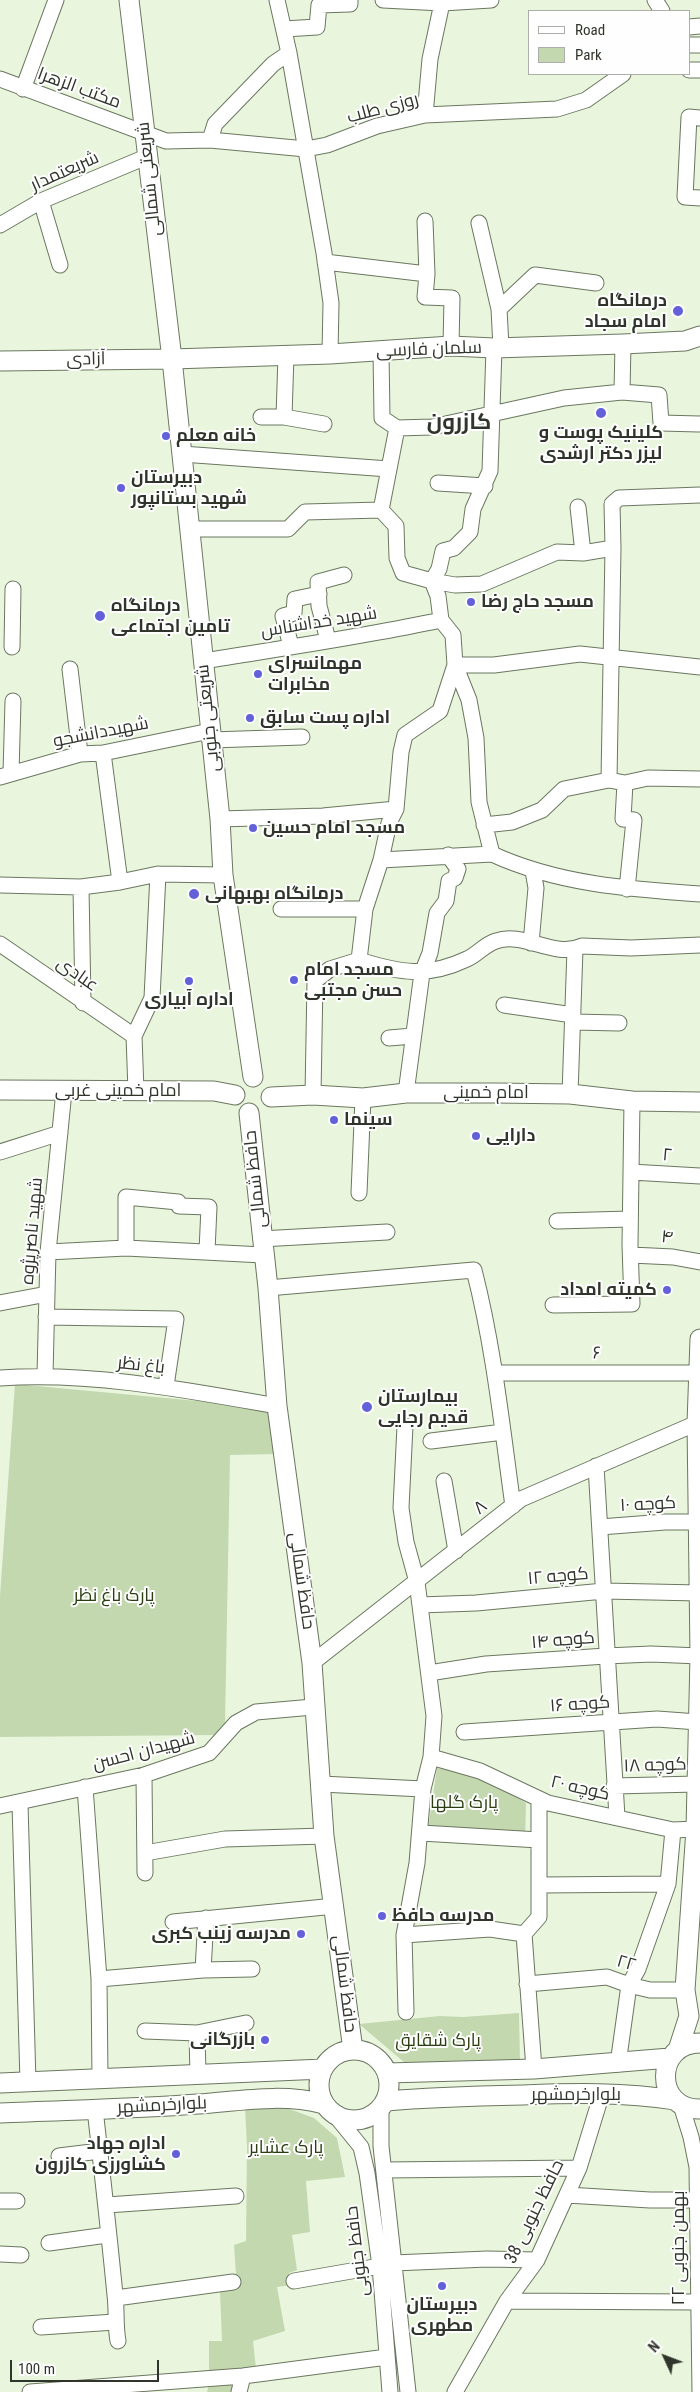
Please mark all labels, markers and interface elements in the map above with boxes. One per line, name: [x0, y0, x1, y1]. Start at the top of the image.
legend: [528, 10, 690, 75]
text: Road: [575, 21, 605, 39]
text: Park: [575, 46, 602, 64]
street label: مکتب الزهرا: [34, 64, 124, 114]
street label: روزی طلب: [345, 89, 421, 129]
street label: شریعتی شمالی: [133, 121, 167, 237]
street label: شریعتمدار: [27, 147, 103, 197]
place label: درمانگاه امام سجاد: [585, 290, 667, 332]
marker: درمانگاه امام سجاد: [671, 304, 685, 318]
street label: سلمان فارسی: [376, 337, 482, 363]
street label: آزادی: [66, 349, 106, 371]
marker: کلینیک پوست و لیزر دکتر ارشدی: [594, 406, 608, 420]
district label: کازرون: [427, 410, 491, 436]
place label: کلینیک پوست و لیزر دکتر ارشدی: [539, 422, 663, 464]
place label: خانه معلم: [176, 425, 256, 447]
marker: خانه معلم: [160, 430, 172, 442]
place label: دبیرستان شهید بستانپور: [131, 467, 247, 509]
marker: دبیرستان شهید بستانپور: [115, 482, 127, 494]
place label: مسجد حاج رضا: [481, 591, 594, 613]
place label: درمانگاه تامین اجتماعی: [111, 595, 230, 638]
marker: مسجد حاج رضا: [465, 596, 477, 608]
street label: شهید خداشناس: [259, 603, 379, 643]
marker: درمانگاه تامین اجتماعی: [93, 609, 107, 623]
place label: مهمانسرای مخابرات: [268, 653, 362, 696]
street label: شریعتی جنوبی: [193, 663, 225, 773]
marker: مهمانسرای مخابرات: [252, 668, 264, 680]
place label: اداره پست سابق: [260, 707, 390, 729]
marker: اداره پست سابق: [244, 712, 256, 724]
street label: شهیددانشجو: [51, 713, 151, 753]
place label: مسجد امام حسین: [263, 817, 405, 839]
marker: مسجد امام حسین: [247, 822, 259, 834]
place label: درمانگاه بهبهانی: [205, 883, 344, 905]
marker: درمانگاه بهبهانی: [187, 887, 201, 901]
street label: عبادی: [52, 953, 102, 997]
place label: مسجد امام حسن مجتبی: [304, 959, 402, 1002]
marker: مسجد امام حسن مجتبی: [288, 974, 300, 986]
marker: اداره آبیاری: [183, 975, 195, 987]
place label: اداره آبیاری: [144, 989, 234, 1011]
street label: امام خمینی غربی: [55, 1080, 181, 1102]
street label: امام خمینی: [443, 1082, 529, 1104]
place label: سینما: [344, 1109, 393, 1131]
marker: سینما: [328, 1114, 340, 1126]
place label: دارایی: [486, 1125, 535, 1147]
street label: حافظ شمالی: [240, 1129, 272, 1229]
marker: دارایی: [470, 1130, 482, 1142]
street label: ۲: [661, 1145, 673, 1167]
street label: شهید ناصرپژوه: [18, 1177, 48, 1285]
street label: ۴: [660, 1227, 674, 1249]
place label: کمیته امداد: [560, 1279, 657, 1301]
marker: کمیته امداد: [661, 1284, 673, 1296]
street label: ۶: [593, 1343, 601, 1365]
street label: باغ نظر: [116, 1353, 166, 1379]
place label: بیمارستان قدیم رجایی: [378, 1386, 468, 1428]
marker: بیمارستان قدیم رجایی: [360, 1400, 374, 1414]
street label: کوچه ۱۰: [619, 1493, 677, 1517]
street label: ۸: [470, 1496, 492, 1520]
street label: حافظ شمالی: [283, 1531, 319, 1631]
street label: کوچه ۱۲: [527, 1564, 589, 1590]
park label: پارک باغ نظر: [74, 1585, 154, 1607]
street label: کوچه ۱۴: [530, 1627, 596, 1655]
street label: کوچه ۱۶: [549, 1692, 611, 1718]
street label: شهیدان احسن: [90, 1728, 198, 1776]
street label: کوچه ۱۸: [623, 1754, 687, 1778]
street label: کوچه ۲۰: [548, 1772, 612, 1806]
park label: پارک گلها: [430, 1792, 498, 1814]
place label: مدرسه حافظ: [392, 1905, 494, 1927]
marker: مدرسه حافظ: [376, 1910, 388, 1922]
place label: مدرسه زینب کبری: [151, 1923, 291, 1945]
marker: مدرسه زینب کبری: [295, 1928, 307, 1940]
street label: حافظ شمالی: [327, 1934, 361, 2034]
street label: ۲۲: [614, 1951, 638, 1977]
place label: بازرگانی: [190, 2029, 255, 2051]
park label: پارک شقایق: [395, 2030, 481, 2052]
marker: بازرگانی: [259, 2034, 271, 2046]
street label: بلوارخرمشهر: [531, 2084, 621, 2106]
street label: بلوارخرمشهر: [116, 2093, 208, 2119]
place label: اداره جهاد کشاورزی کازرون: [35, 2133, 166, 2176]
park label: پارک عشایر: [249, 2137, 323, 2159]
marker: اداره جهاد کشاورزی کازرون: [170, 2148, 182, 2160]
street label: حافظ جنوبی 38: [501, 2156, 569, 2268]
street label: ۲۲ بهمن جنوبی: [668, 2190, 690, 2306]
street label: حافظ جنوبی: [342, 2204, 374, 2298]
marker: دبیرستان مطهری: [436, 2280, 448, 2292]
place label: دبیرستان مطهری: [406, 2294, 478, 2336]
north arrow: [640, 2332, 690, 2382]
text: N: [645, 2338, 663, 2355]
scale bar: [12, 2350, 161, 2382]
text: 100 m: [18, 2360, 55, 2378]

